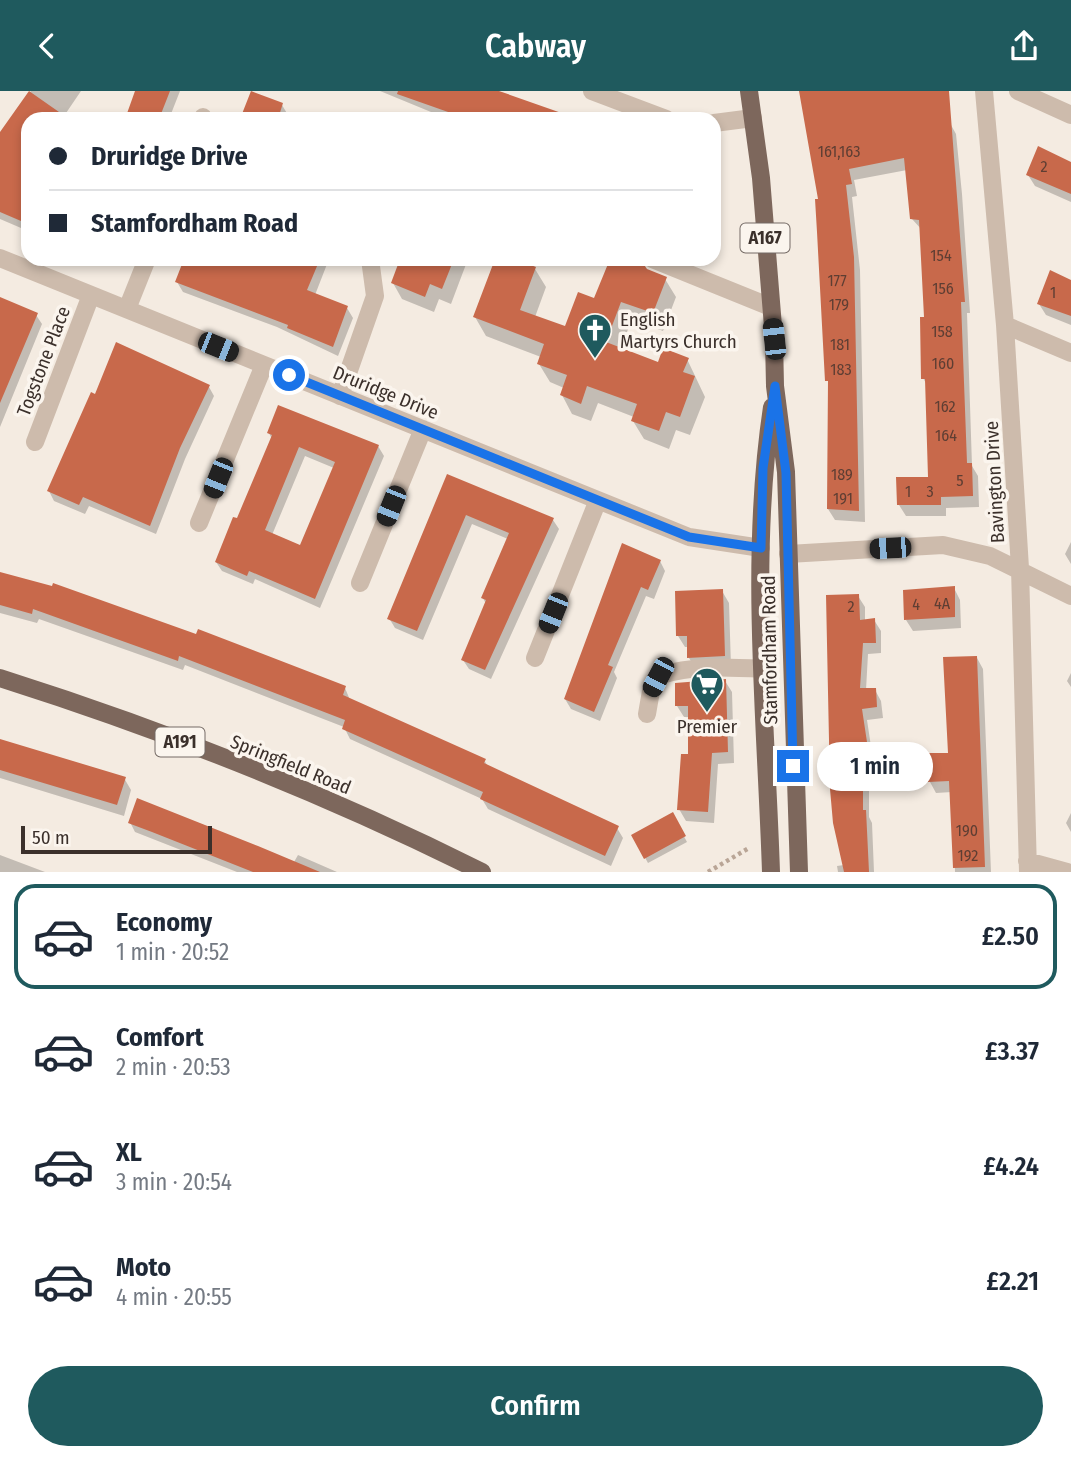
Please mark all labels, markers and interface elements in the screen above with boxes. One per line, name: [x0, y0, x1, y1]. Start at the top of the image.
icon: back: [28, 27, 66, 65]
text: Cabway: [485, 27, 586, 65]
icon: share: [1005, 27, 1043, 65]
text: Druridge Drive: [91, 141, 248, 172]
house number: 161,163: [818, 142, 860, 161]
house number: 2: [1040, 157, 1048, 176]
text: Stamfordham Road: [91, 208, 298, 239]
road number: A167: [740, 223, 790, 253]
house number: 154: [930, 246, 952, 265]
house number: 177: [827, 271, 847, 290]
house number: 156: [932, 279, 954, 298]
house number: 1: [1050, 283, 1056, 302]
house number: 179: [829, 295, 849, 314]
street label: Togstone Place: [12, 303, 75, 419]
place label: English Martyrs Church: [620, 308, 737, 353]
church icon: English Martyrs Church: [576, 311, 614, 360]
car: [762, 317, 787, 361]
house number: 158: [931, 322, 953, 341]
car: [195, 329, 242, 365]
house number: 181: [830, 335, 850, 354]
house number: 160: [932, 354, 954, 373]
route start: [273, 359, 305, 391]
house number: 183: [830, 360, 852, 379]
street label: Druridge Drive: [330, 361, 442, 424]
house number: 162: [934, 397, 956, 416]
street label: Bavington Drive: [980, 420, 1009, 544]
house number: 164: [935, 426, 957, 445]
car: [201, 455, 236, 501]
house number: 189: [831, 465, 853, 484]
house number: 5: [956, 471, 964, 490]
house number: 1: [905, 482, 911, 501]
house number: 3: [926, 482, 934, 501]
car: [374, 483, 409, 529]
house number: 191: [833, 489, 853, 508]
car: [869, 536, 912, 560]
street label: Stamfordham Road: [757, 575, 782, 725]
car: [536, 590, 571, 636]
house number: 4A: [934, 594, 951, 613]
house number: 4: [912, 595, 920, 614]
house number: 2: [847, 597, 855, 616]
car: [639, 654, 678, 700]
supermarket icon: Premier: [688, 665, 726, 714]
place label: Premier: [677, 715, 738, 738]
road number: A191: [156, 727, 204, 757]
street label: Springfield Road: [227, 730, 355, 799]
callout: 1 min: [818, 741, 933, 791]
route end: [777, 750, 809, 782]
text: 1 min: [850, 752, 900, 780]
house number: 190: [956, 821, 978, 840]
scale bar: [21, 823, 212, 855]
text: 50 m: [32, 826, 70, 849]
house number: 192: [958, 846, 978, 865]
icon: car: [32, 905, 95, 968]
text: Economy: [116, 907, 212, 938]
text: £2.50: [982, 921, 1039, 952]
text: 1 min · 20:52: [116, 938, 229, 966]
icon: car: [32, 1020, 95, 1083]
text: Comfort: [116, 1022, 204, 1053]
text: £3.37: [985, 1036, 1039, 1067]
text: 2 min · 20:53: [116, 1053, 231, 1081]
icon: car: [32, 1135, 95, 1198]
text: XL: [116, 1137, 142, 1168]
text: £4.24: [983, 1151, 1039, 1182]
text: 3 min · 20:54: [116, 1168, 232, 1196]
icon: car: [32, 1250, 95, 1313]
text: Moto: [116, 1252, 171, 1283]
text: £2.21: [986, 1266, 1039, 1297]
text: 4 min · 20:55: [116, 1283, 232, 1311]
button: Confirm: [28, 1366, 1043, 1446]

